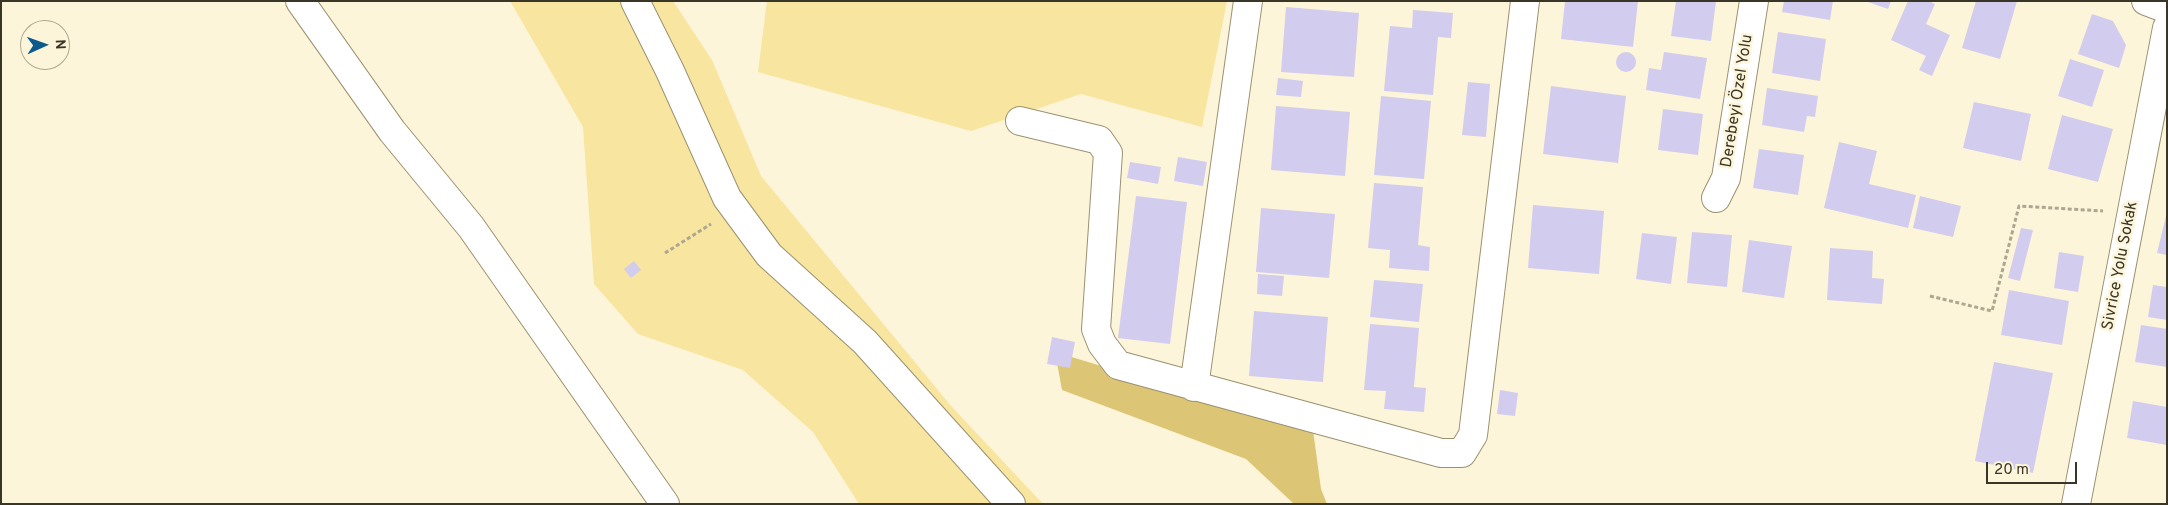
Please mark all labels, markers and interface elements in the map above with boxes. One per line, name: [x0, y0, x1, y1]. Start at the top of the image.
north arrow: [20, 20, 70, 70]
street label: Derebeyi Özel Yolu: [1718, 33, 1758, 169]
text: N: [51, 39, 68, 50]
street label: Sivrice Yolu Sokak: [2099, 200, 2143, 332]
scale bar: [1988, 452, 2079, 484]
text: 20 m: [1994, 461, 2029, 480]

